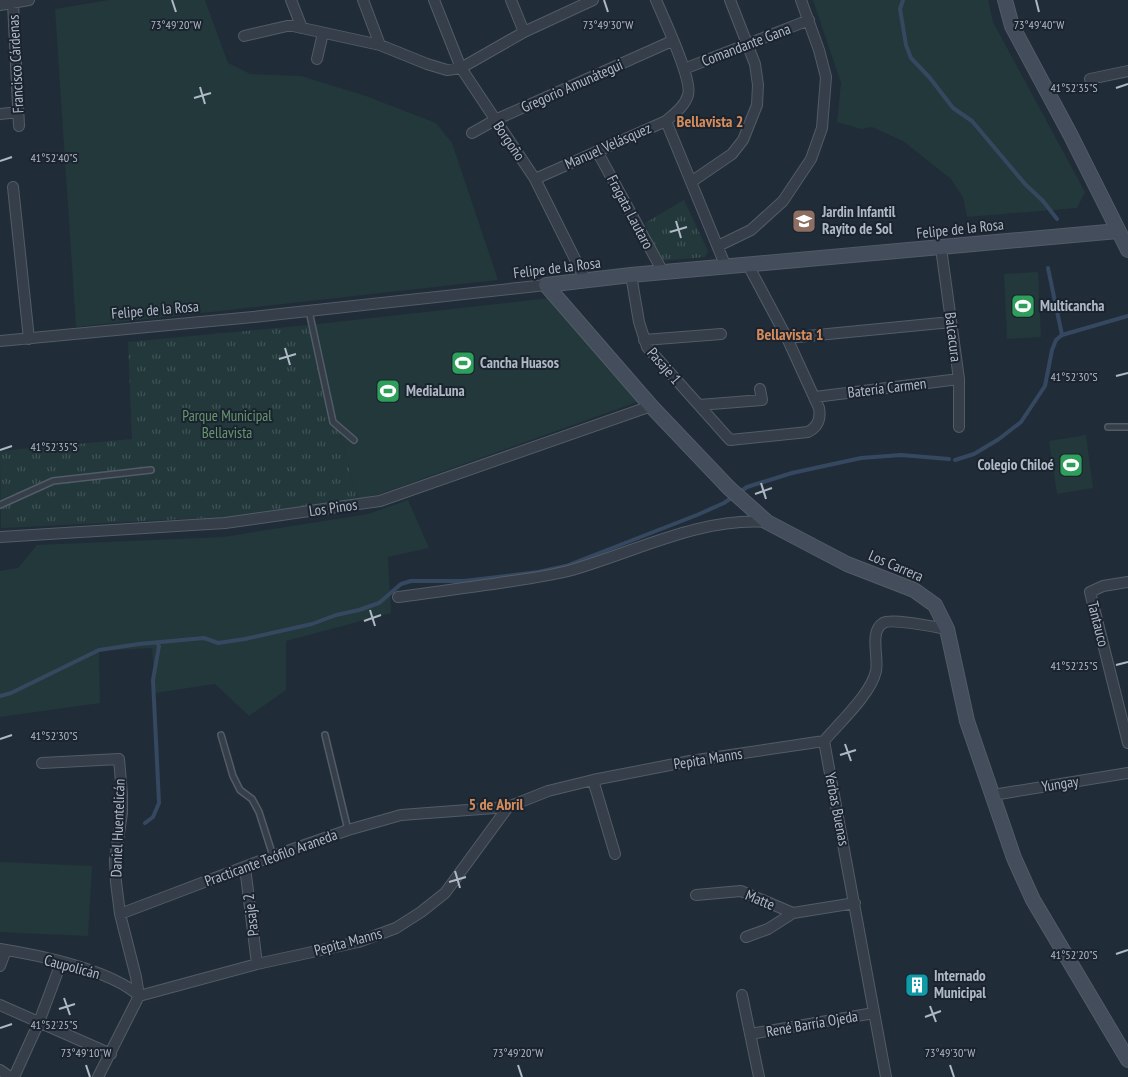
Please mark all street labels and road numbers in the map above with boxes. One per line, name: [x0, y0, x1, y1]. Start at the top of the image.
street label: Francisco Cárdenas: [3, 14, 28, 114]
street label: Comandante Gana: [699, 19, 793, 70]
street label: Gregorio Amunátegui: [518, 55, 626, 116]
street label: Borgoño: [489, 117, 530, 164]
street label: Manuel Velásquez: [562, 118, 654, 173]
street label: Fragata Lautaro: [603, 171, 658, 252]
street label: Felipe de la Rosa: [915, 214, 1005, 243]
street label: Felipe de la Rosa: [512, 253, 602, 282]
street label: Felipe de la Rosa: [110, 296, 200, 323]
street label: Balcacura: [941, 311, 966, 363]
street label: Pasaje 1: [643, 343, 686, 388]
street label: Batería Carmen: [847, 373, 927, 402]
street label: Los Pinos: [308, 495, 358, 520]
street label: Los Carrera: [866, 546, 926, 586]
street label: Tantauco: [1084, 599, 1113, 649]
street label: Pepita Manns: [672, 744, 744, 773]
street label: Yerbas Buenas: [821, 771, 854, 847]
street label: Yungay: [1040, 771, 1080, 796]
street label: Daniel Huentelicán: [106, 778, 129, 878]
street label: Practicante Teófilo Araneda: [202, 825, 340, 890]
street label: Matte: [743, 885, 778, 914]
street label: Pasaje 2: [238, 893, 263, 937]
street label: Pepita Manns: [312, 923, 384, 960]
street label: Caupolicán: [42, 950, 102, 983]
street label: René Barría Ojeda: [765, 1006, 859, 1041]

